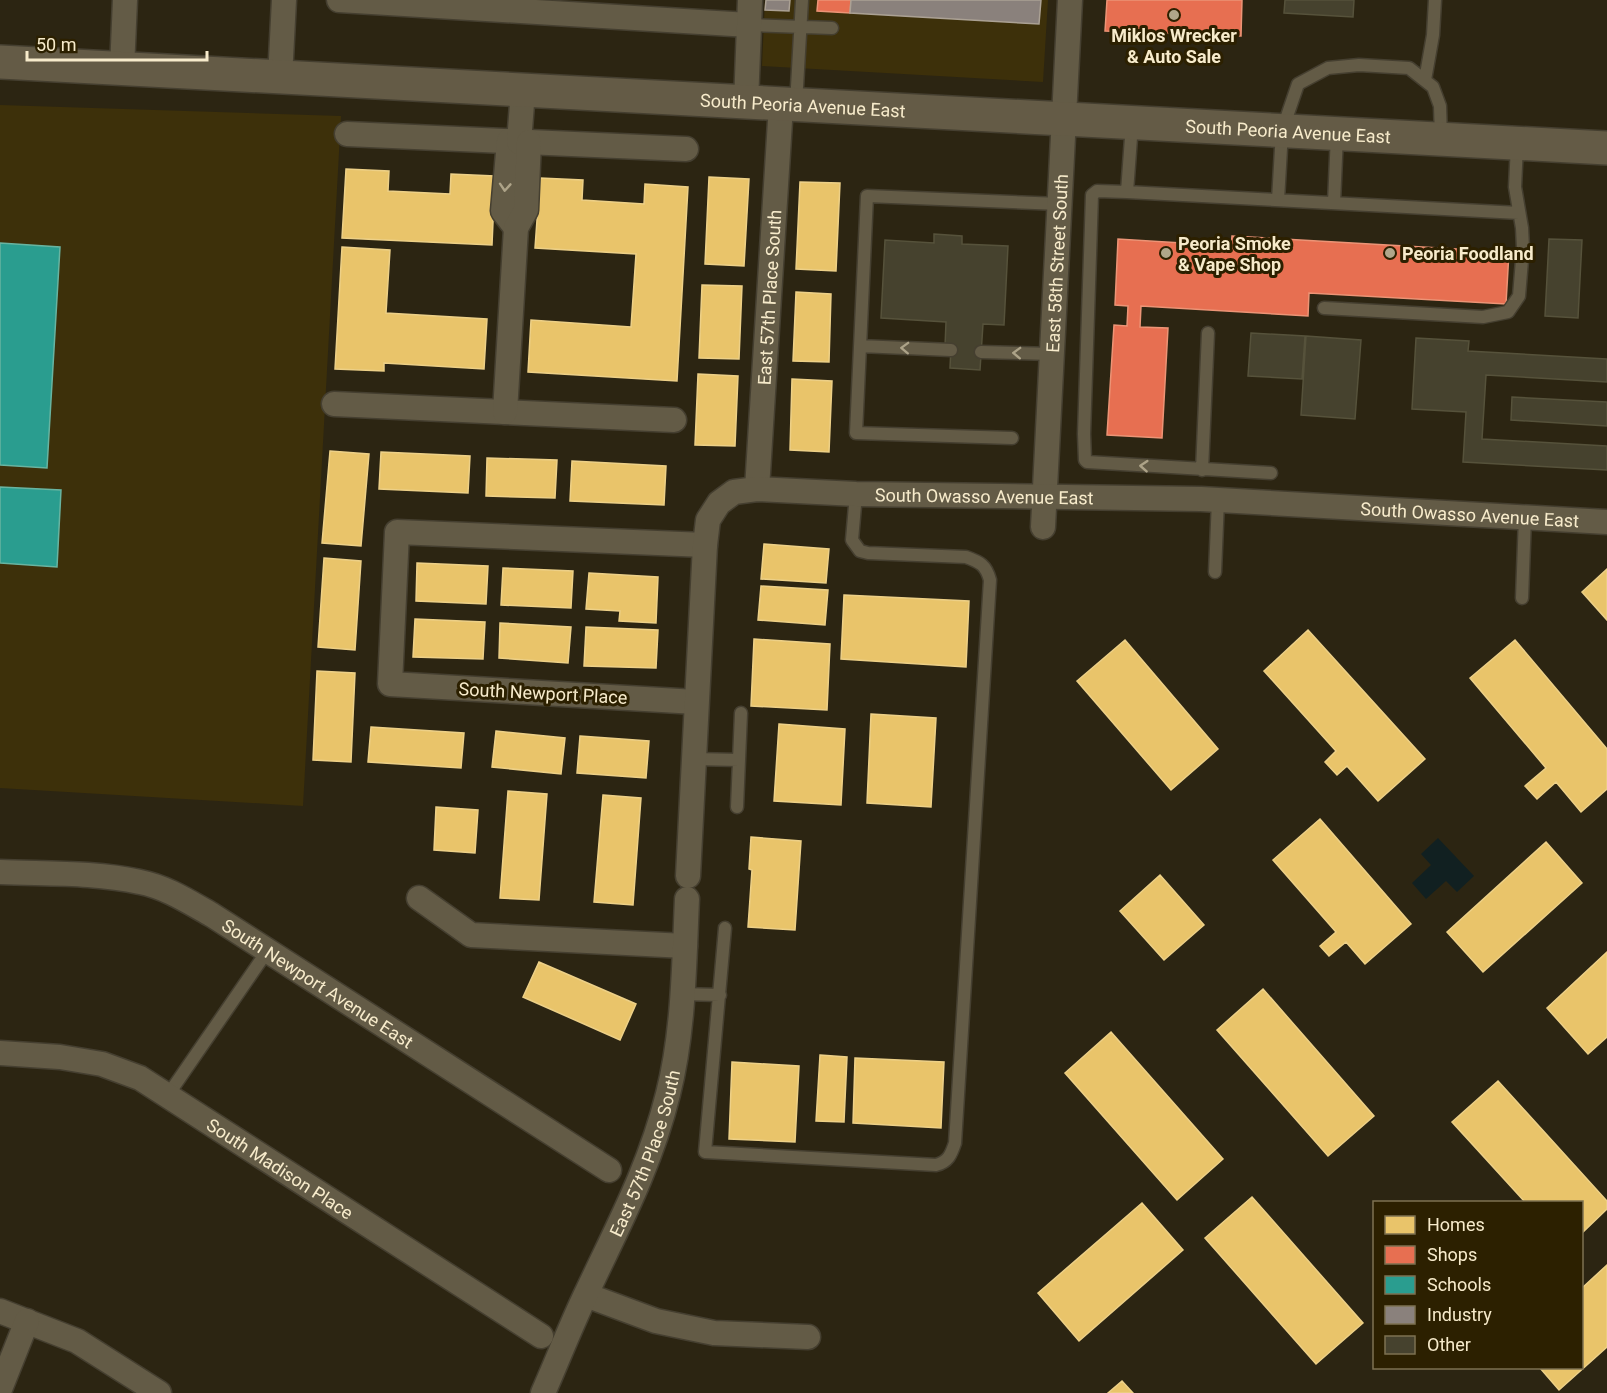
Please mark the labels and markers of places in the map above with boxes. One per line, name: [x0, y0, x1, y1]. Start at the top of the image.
marker: Miklos Wrecker & Auto Sale: [1167, 8, 1181, 22]
place label: Miklos Wrecker & Auto Sale: [1111, 25, 1237, 67]
place label: Peoria Smoke & Vape Shop: [1178, 233, 1291, 275]
place label: Peoria Foodland: [1402, 243, 1534, 264]
marker: Peoria Smoke & Vape Shop: [1159, 246, 1173, 260]
marker: Peoria Foodland: [1383, 246, 1397, 260]

